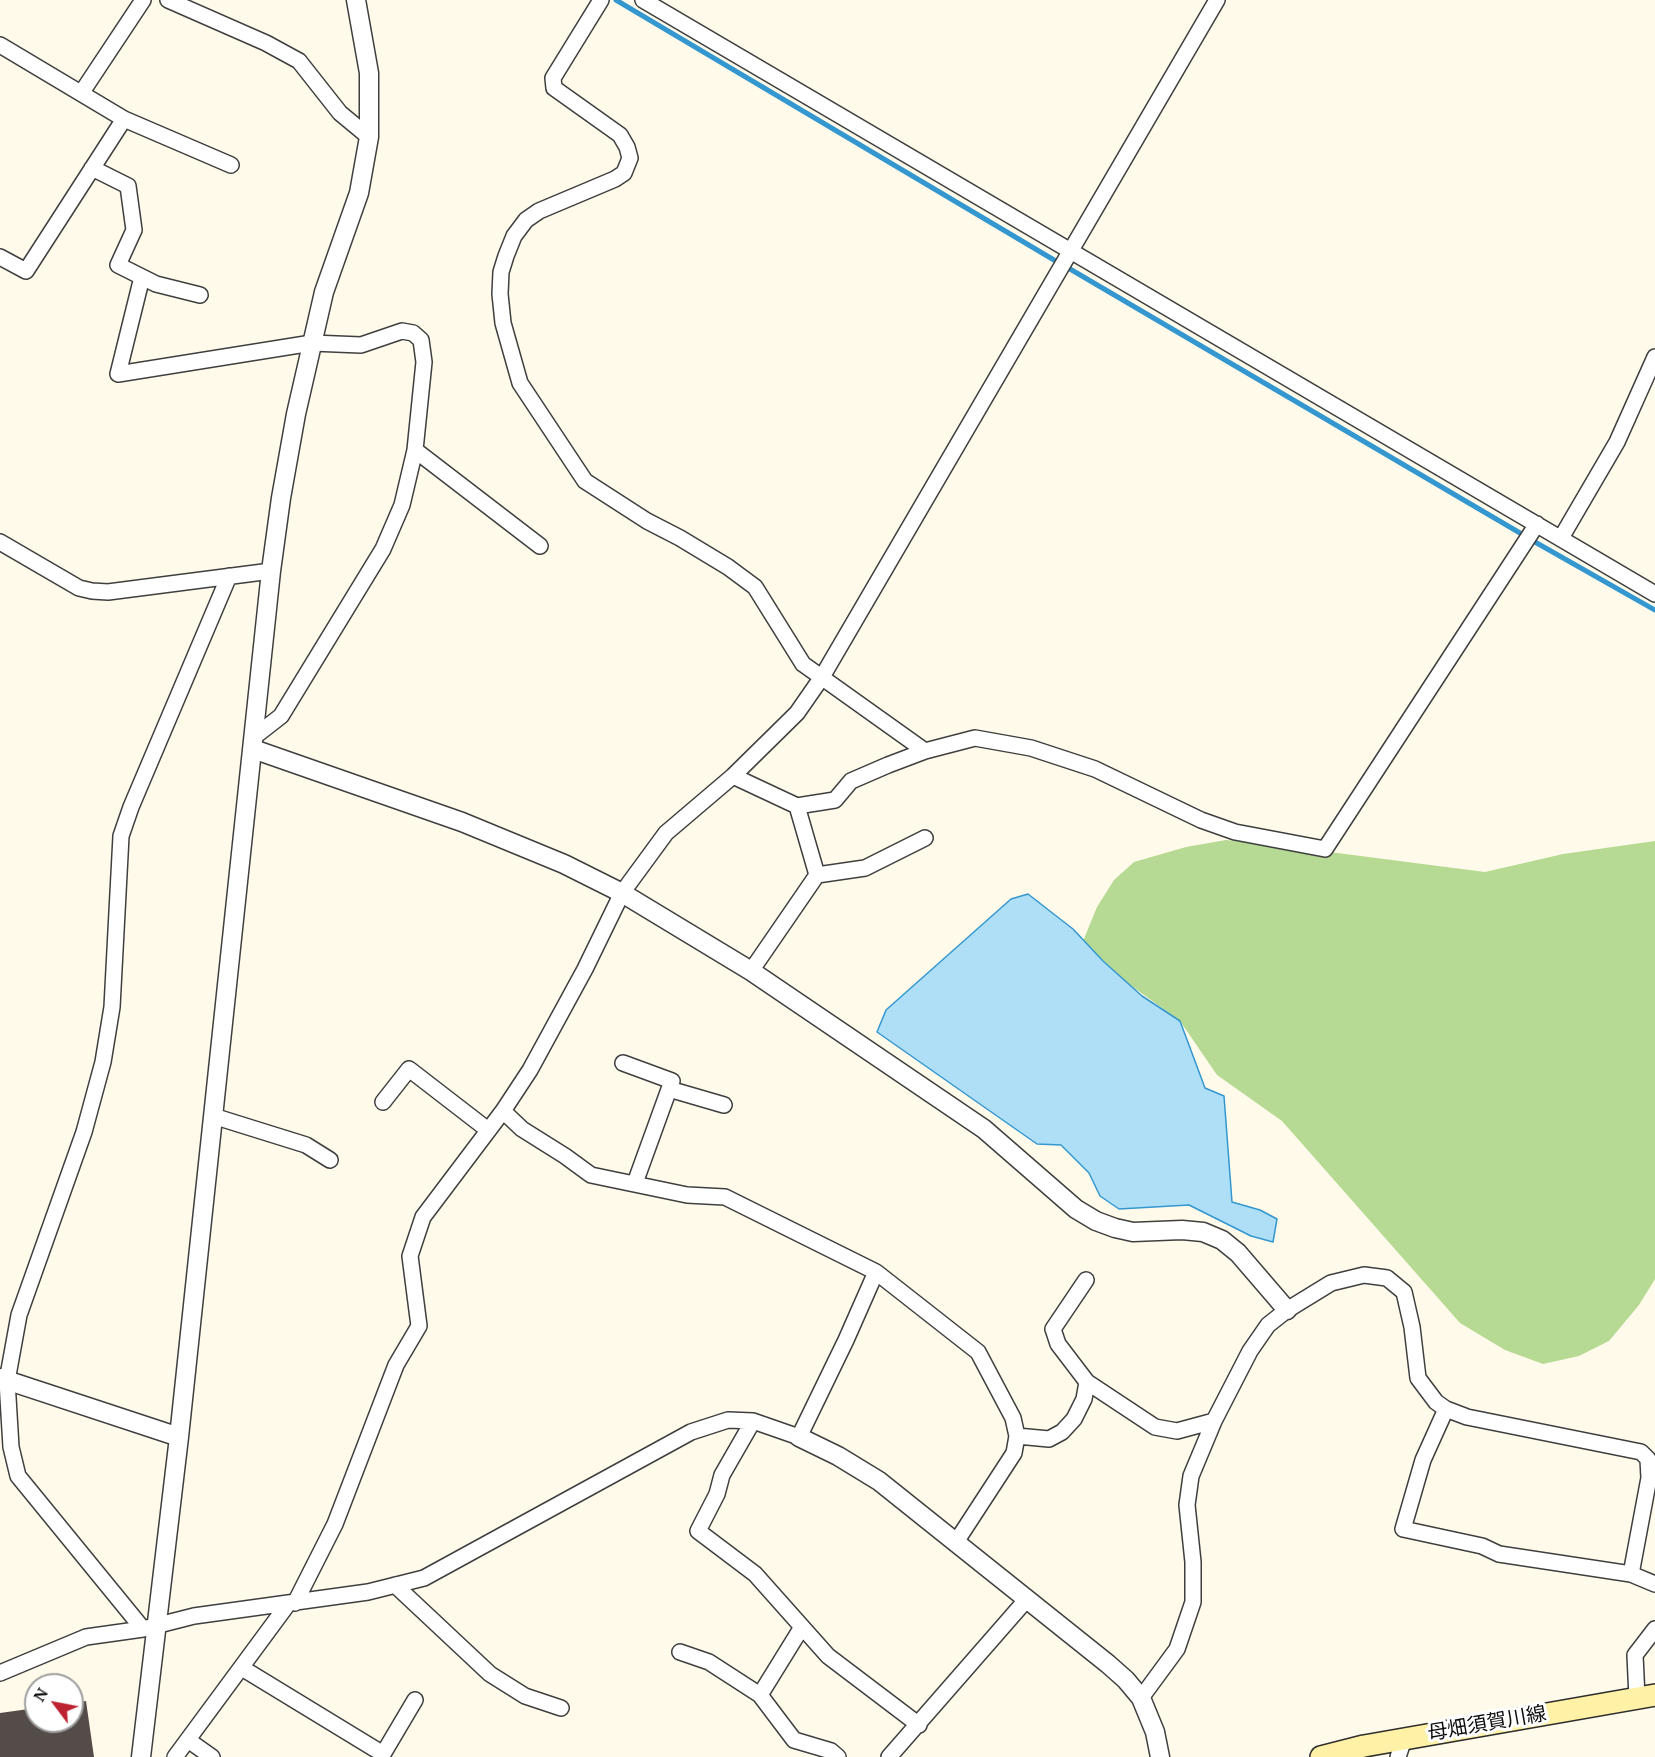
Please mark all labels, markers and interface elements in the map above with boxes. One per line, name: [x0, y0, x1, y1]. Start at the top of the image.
north arrow: [24, 1673, 84, 1733]
text: N: [28, 1684, 53, 1706]
street label: 母畑須賀川線: [1426, 1702, 1548, 1746]

